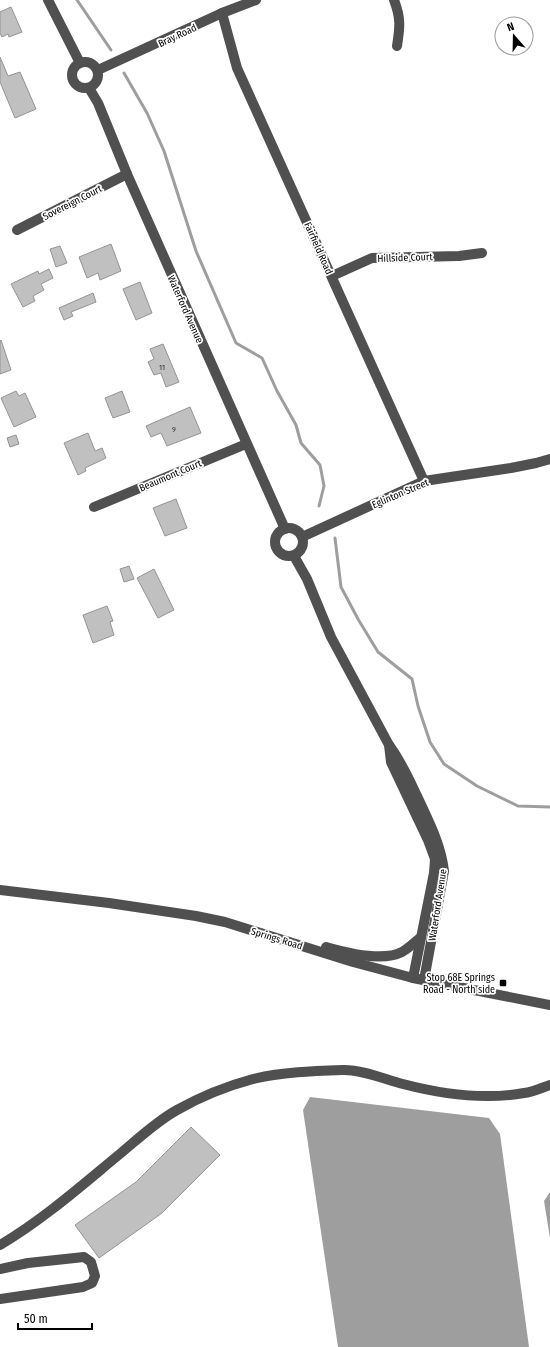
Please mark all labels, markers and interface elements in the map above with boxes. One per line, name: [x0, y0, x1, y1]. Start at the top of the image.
north arrow: [494, 16, 534, 56]
text: N: [505, 20, 516, 34]
street label: Bray Road: [156, 22, 199, 50]
street label: Sovereign Court: [41, 183, 105, 223]
street label: Fairfield Road: [301, 220, 335, 276]
street label: Hillside Court: [377, 251, 434, 265]
street label: Waterford Avenue: [165, 274, 205, 345]
house number: 11: [159, 363, 165, 372]
house number: 9: [172, 425, 176, 434]
street label: Beaumont Court: [137, 457, 204, 494]
street label: Eglinton Street: [370, 476, 431, 511]
street label: Waterford Avenue: [426, 868, 450, 942]
street label: Springs Road: [249, 925, 304, 953]
place label: Stop 68E Springs Road - North side: [423, 972, 495, 996]
marker: Stop 68E Springs Road - North side: [498, 978, 508, 988]
scale bar: [18, 1305, 92, 1331]
text: 50 m: [24, 1312, 48, 1326]

